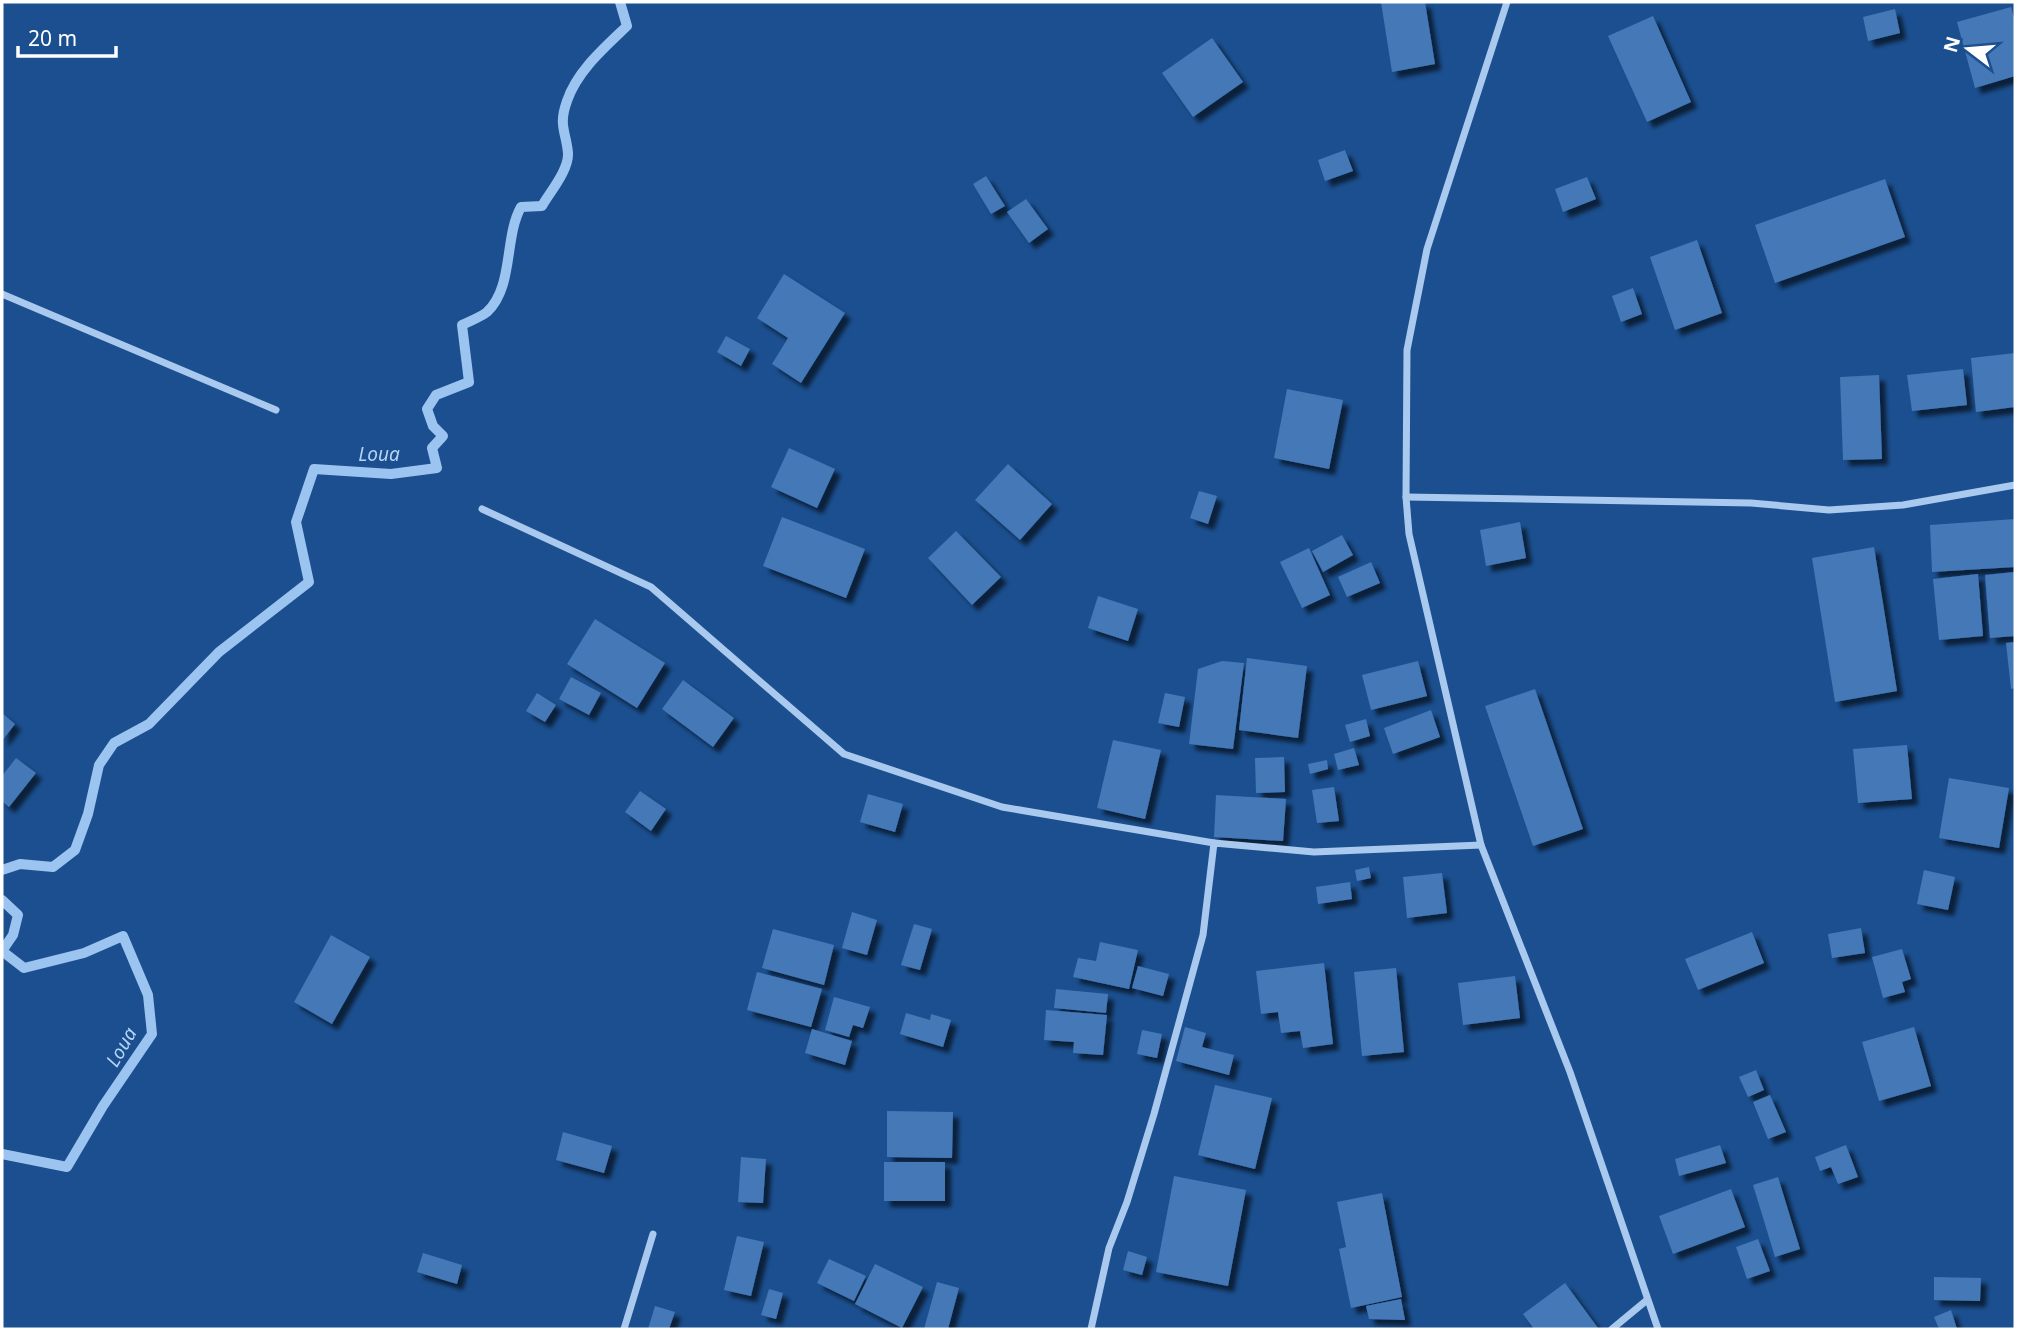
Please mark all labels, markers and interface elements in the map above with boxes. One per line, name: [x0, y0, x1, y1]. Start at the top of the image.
scale bar: [18, 14, 116, 58]
north arrow: [1933, 14, 2003, 84]
text: 20 m: [28, 24, 77, 52]
text: N: [1937, 33, 1966, 55]
water label: Loua: [358, 441, 400, 467]
water label: Loua: [99, 1022, 143, 1072]

